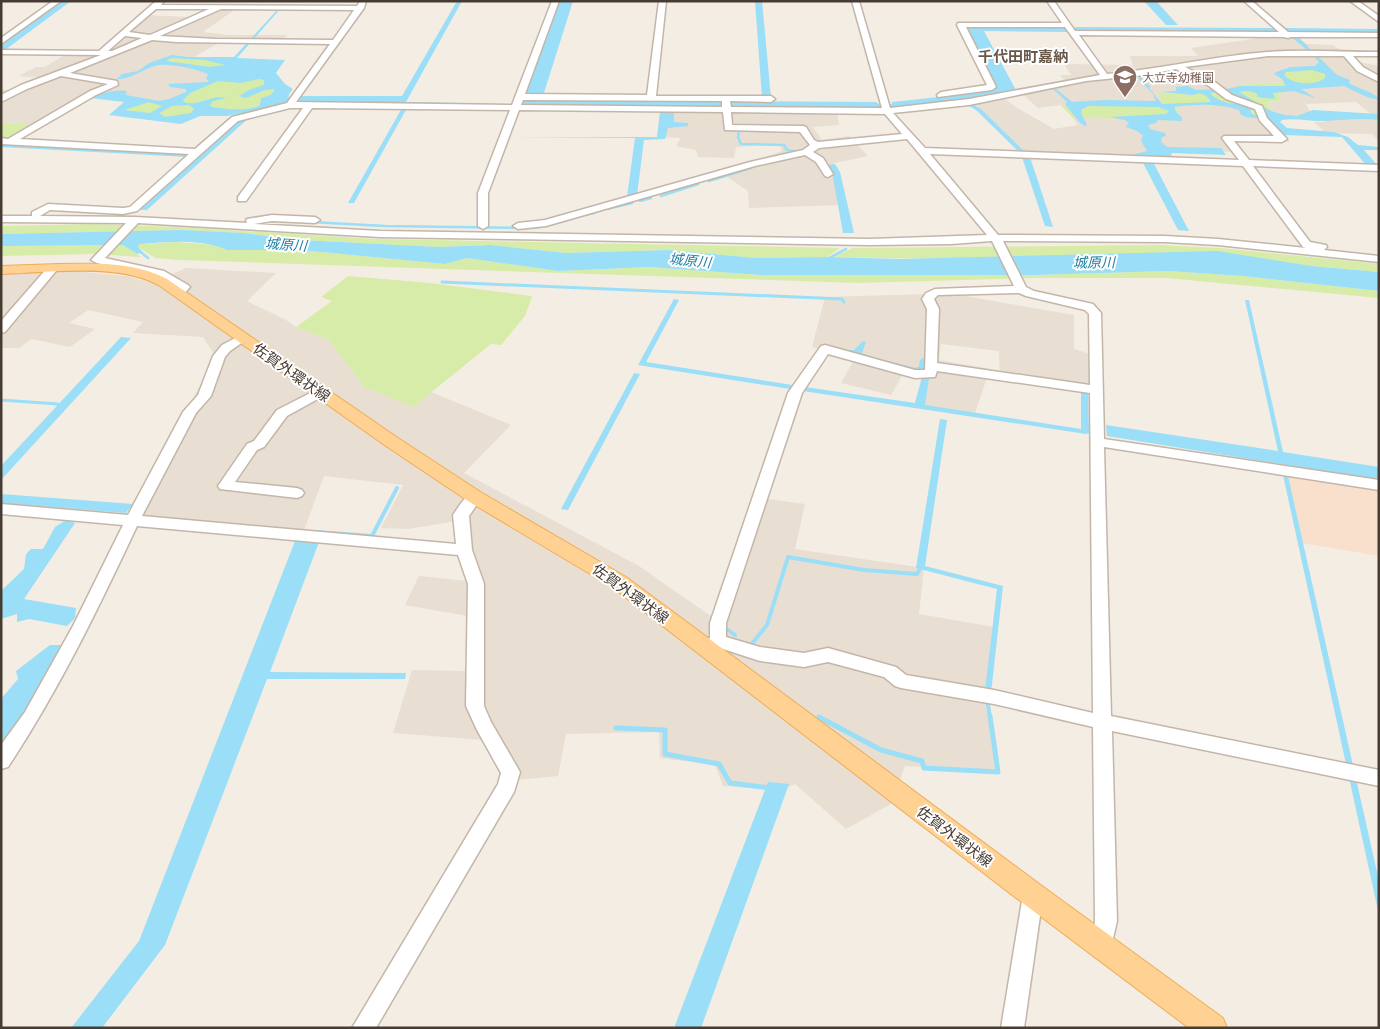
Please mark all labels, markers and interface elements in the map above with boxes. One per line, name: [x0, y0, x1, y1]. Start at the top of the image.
district label: 千代田町嘉納: [978, 47, 1068, 65]
school or university icon: 大立寺幼稚園: [1112, 64, 1138, 98]
place label: 大立寺幼稚園: [1142, 70, 1214, 84]
water label: 城原川: [264, 234, 310, 254]
water label: 城原川: [668, 249, 714, 271]
water label: 城原川: [1073, 253, 1117, 271]
street label: 佐賀外環状線: [250, 339, 334, 405]
street label: 佐賀外環状線: [589, 559, 673, 627]
street label: 佐賀外環状線: [914, 802, 996, 870]

